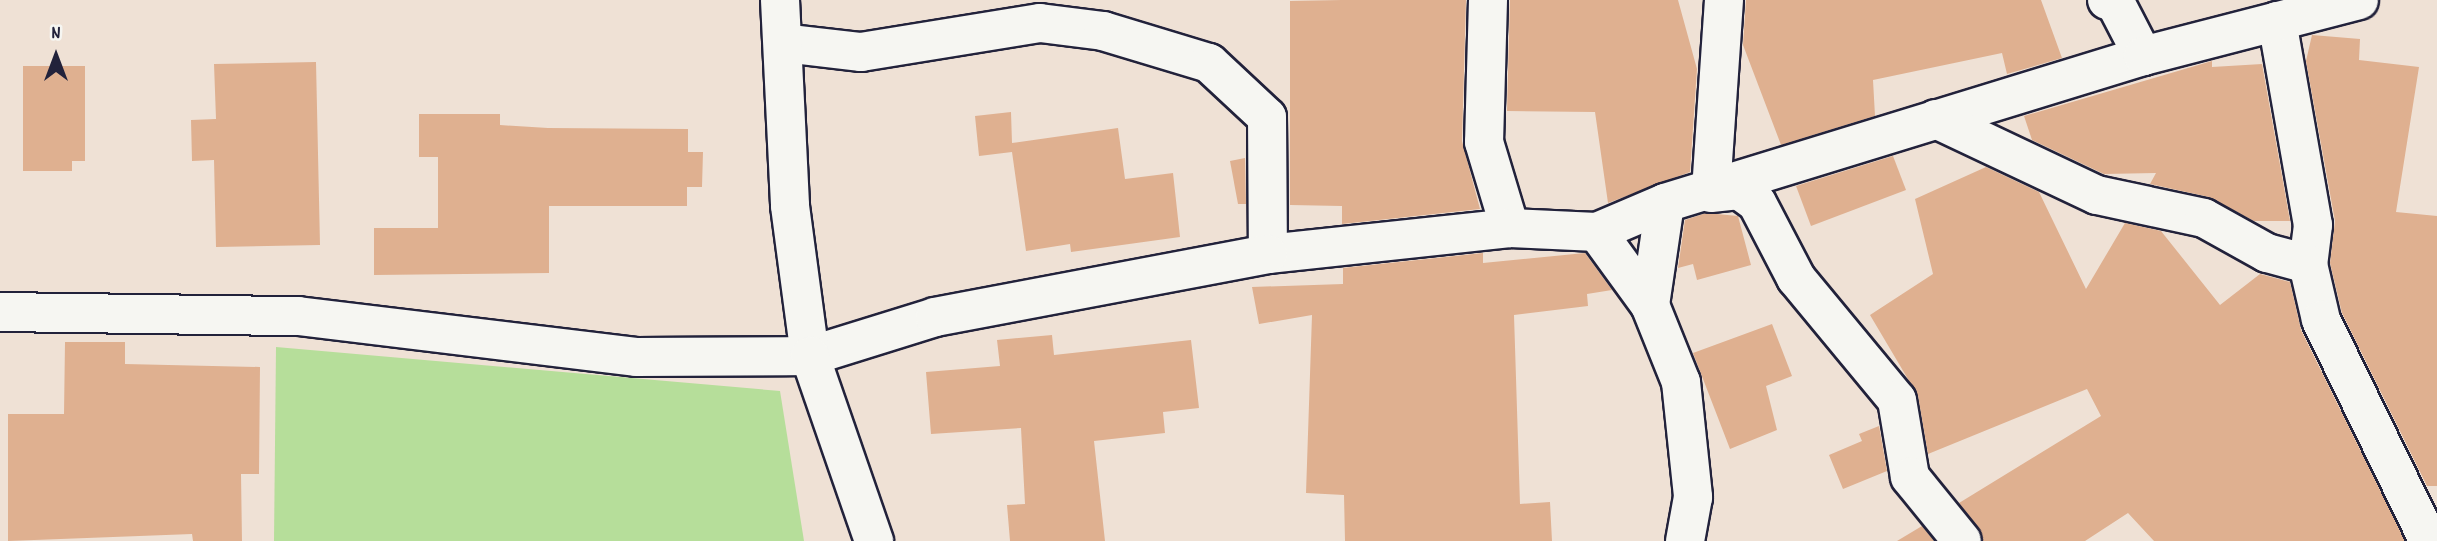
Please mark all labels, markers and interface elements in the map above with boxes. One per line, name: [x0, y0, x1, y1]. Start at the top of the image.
north arrow: [21, 21, 91, 91]
text: N: [51, 21, 61, 48]

